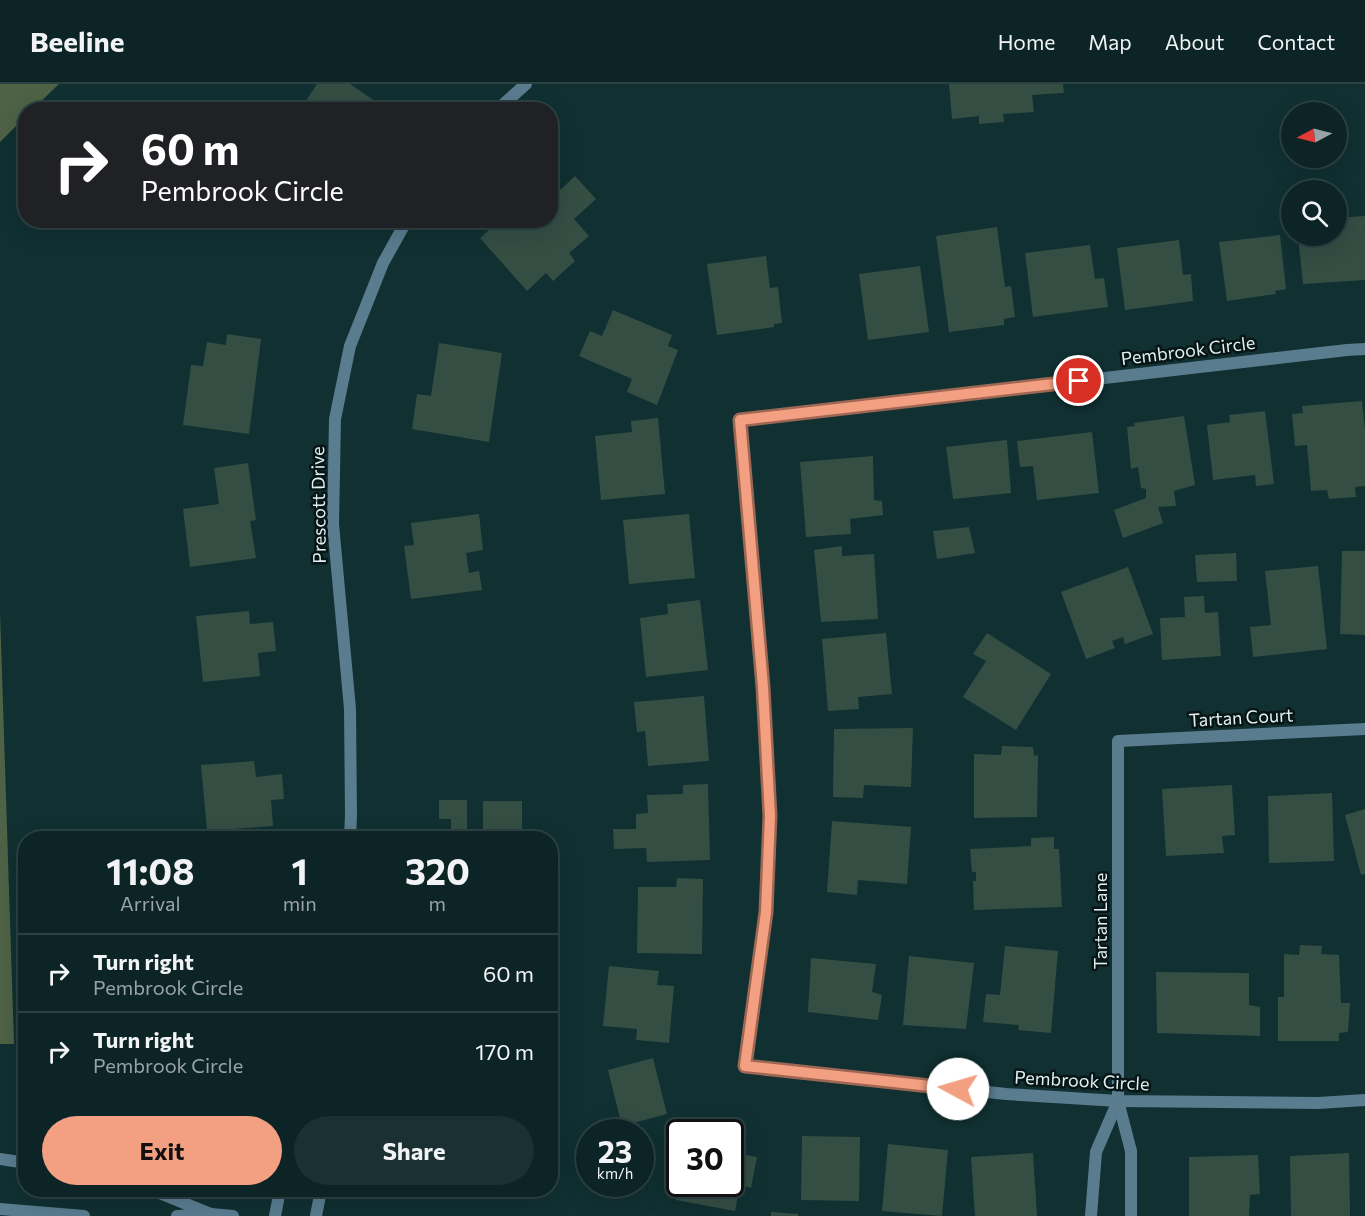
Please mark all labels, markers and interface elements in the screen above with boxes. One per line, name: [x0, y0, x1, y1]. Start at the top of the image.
text: Beeline: [30, 24, 124, 58]
text: Home: [998, 29, 1055, 54]
text: Map: [1088, 29, 1132, 54]
text: About: [1165, 29, 1224, 54]
text: Contact: [1257, 29, 1335, 54]
north arrow: [1281, 102, 1347, 168]
map controls: [1281, 102, 1347, 246]
text: 60 m: [141, 122, 240, 174]
icon: right: [42, 126, 120, 204]
text: Pembrook Circle: [141, 174, 344, 207]
button: search: [1281, 180, 1347, 246]
street label: Pembrook Circle: [1120, 331, 1256, 369]
pin: [1053, 355, 1104, 406]
icon: arrive: [1062, 364, 1095, 397]
street label: Prescott Drive: [306, 446, 330, 564]
street label: Tartan Court: [1188, 703, 1294, 731]
text: 11:08: [106, 848, 194, 892]
text: 1: [292, 848, 308, 892]
text: 320: [405, 848, 470, 892]
street label: Tartan Lane: [1089, 873, 1111, 969]
text: Arrival: [120, 891, 181, 915]
text: min: [283, 891, 317, 915]
text: m: [429, 891, 446, 915]
text: Turn right: [93, 948, 194, 975]
icon: right: [42, 957, 75, 990]
text: 60 m: [483, 960, 534, 987]
text: Pembrook Circle: [93, 975, 243, 999]
text: Turn right: [93, 1026, 194, 1053]
icon: right: [42, 1035, 75, 1068]
text: 170 m: [475, 1038, 534, 1065]
text: Pembrook Circle: [93, 1053, 243, 1077]
position arrow: [926, 1057, 990, 1121]
street label: Pembrook Circle: [1014, 1065, 1150, 1095]
button: Exit: [42, 1116, 282, 1185]
button: Share: [294, 1116, 534, 1185]
speed limit sign: 30: [666, 1119, 744, 1197]
text: 23: [598, 1132, 632, 1169]
text: km/h: [597, 1164, 633, 1182]

